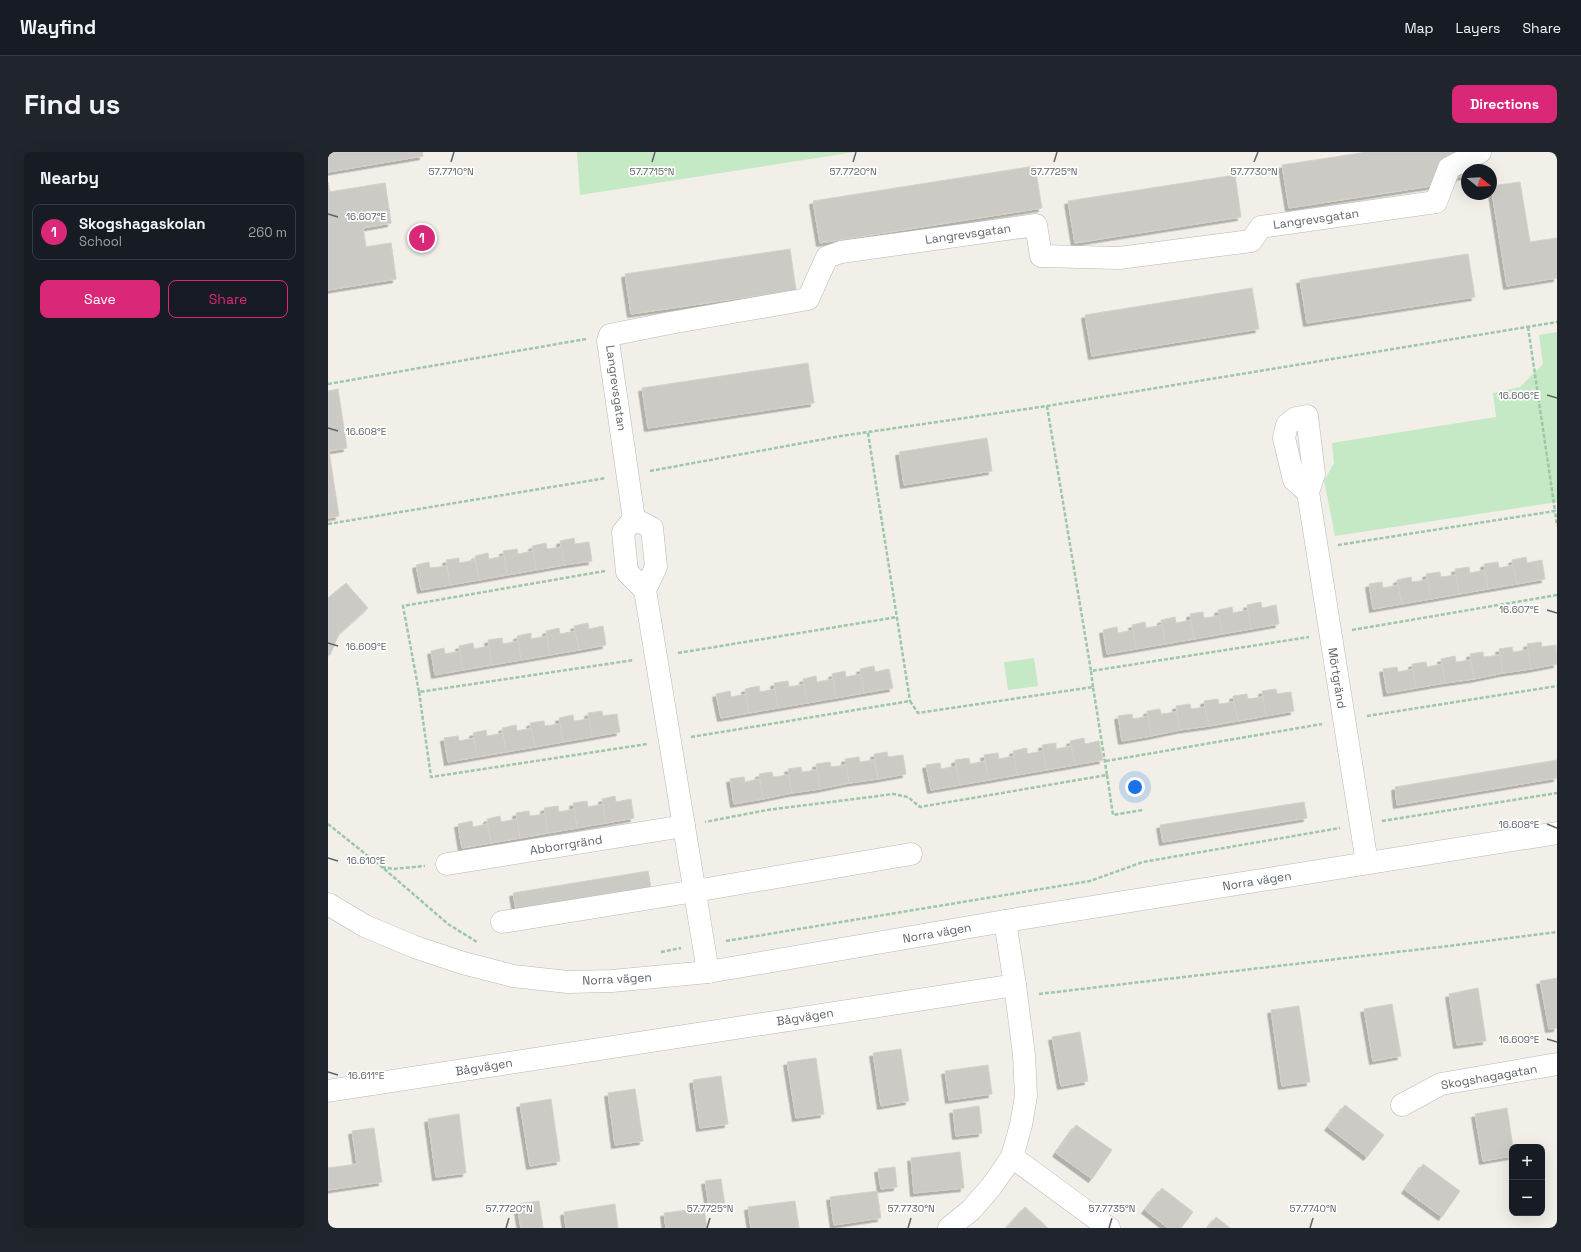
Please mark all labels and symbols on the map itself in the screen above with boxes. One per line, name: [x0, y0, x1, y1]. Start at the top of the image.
north arrow: [1461, 164, 1497, 200]
text: 57.7710°N: [428, 165, 474, 178]
text: 57.7715°N: [630, 165, 674, 178]
text: 57.7720°N: [829, 165, 877, 178]
text: 57.7725°N: [1031, 165, 1077, 178]
text: 57.7730°N: [1230, 165, 1278, 178]
street label: Langrevsgatan: [1272, 205, 1360, 233]
text: 16.607°E: [346, 210, 386, 223]
street label: Langrevsgatan: [924, 220, 1012, 248]
pin: 1: [409, 223, 435, 253]
street label: Langrevsgatan: [602, 344, 630, 432]
text: 16.606°E: [1499, 389, 1540, 402]
text: 16.608°E: [346, 425, 387, 438]
text: 16.607°E: [1499, 603, 1539, 616]
text: 16.609°E: [346, 640, 387, 653]
street label: Mörtgränd: [1324, 646, 1350, 710]
your location: [1125, 777, 1145, 797]
text: 16.608°E: [1499, 818, 1540, 831]
street label: Abborrgränd: [529, 831, 603, 859]
text: 16.610°E: [347, 854, 386, 867]
street label: Norra vägen: [1221, 868, 1293, 894]
street label: Norra vägen: [901, 919, 973, 947]
street label: Norra vägen: [582, 969, 652, 989]
street label: Bågvägen: [775, 1005, 835, 1029]
text: 16.609°E: [1499, 1033, 1540, 1046]
street label: Bågvägen: [454, 1055, 514, 1079]
street label: Skogshagagatan: [1440, 1061, 1538, 1093]
text: 16.611°E: [348, 1069, 385, 1082]
text: 57.7720°N: [485, 1202, 533, 1215]
text: 57.7725°N: [687, 1202, 733, 1215]
text: 57.7730°N: [887, 1202, 935, 1215]
text: 57.7735°N: [1089, 1202, 1135, 1215]
text: 57.7740°N: [1290, 1202, 1336, 1215]

